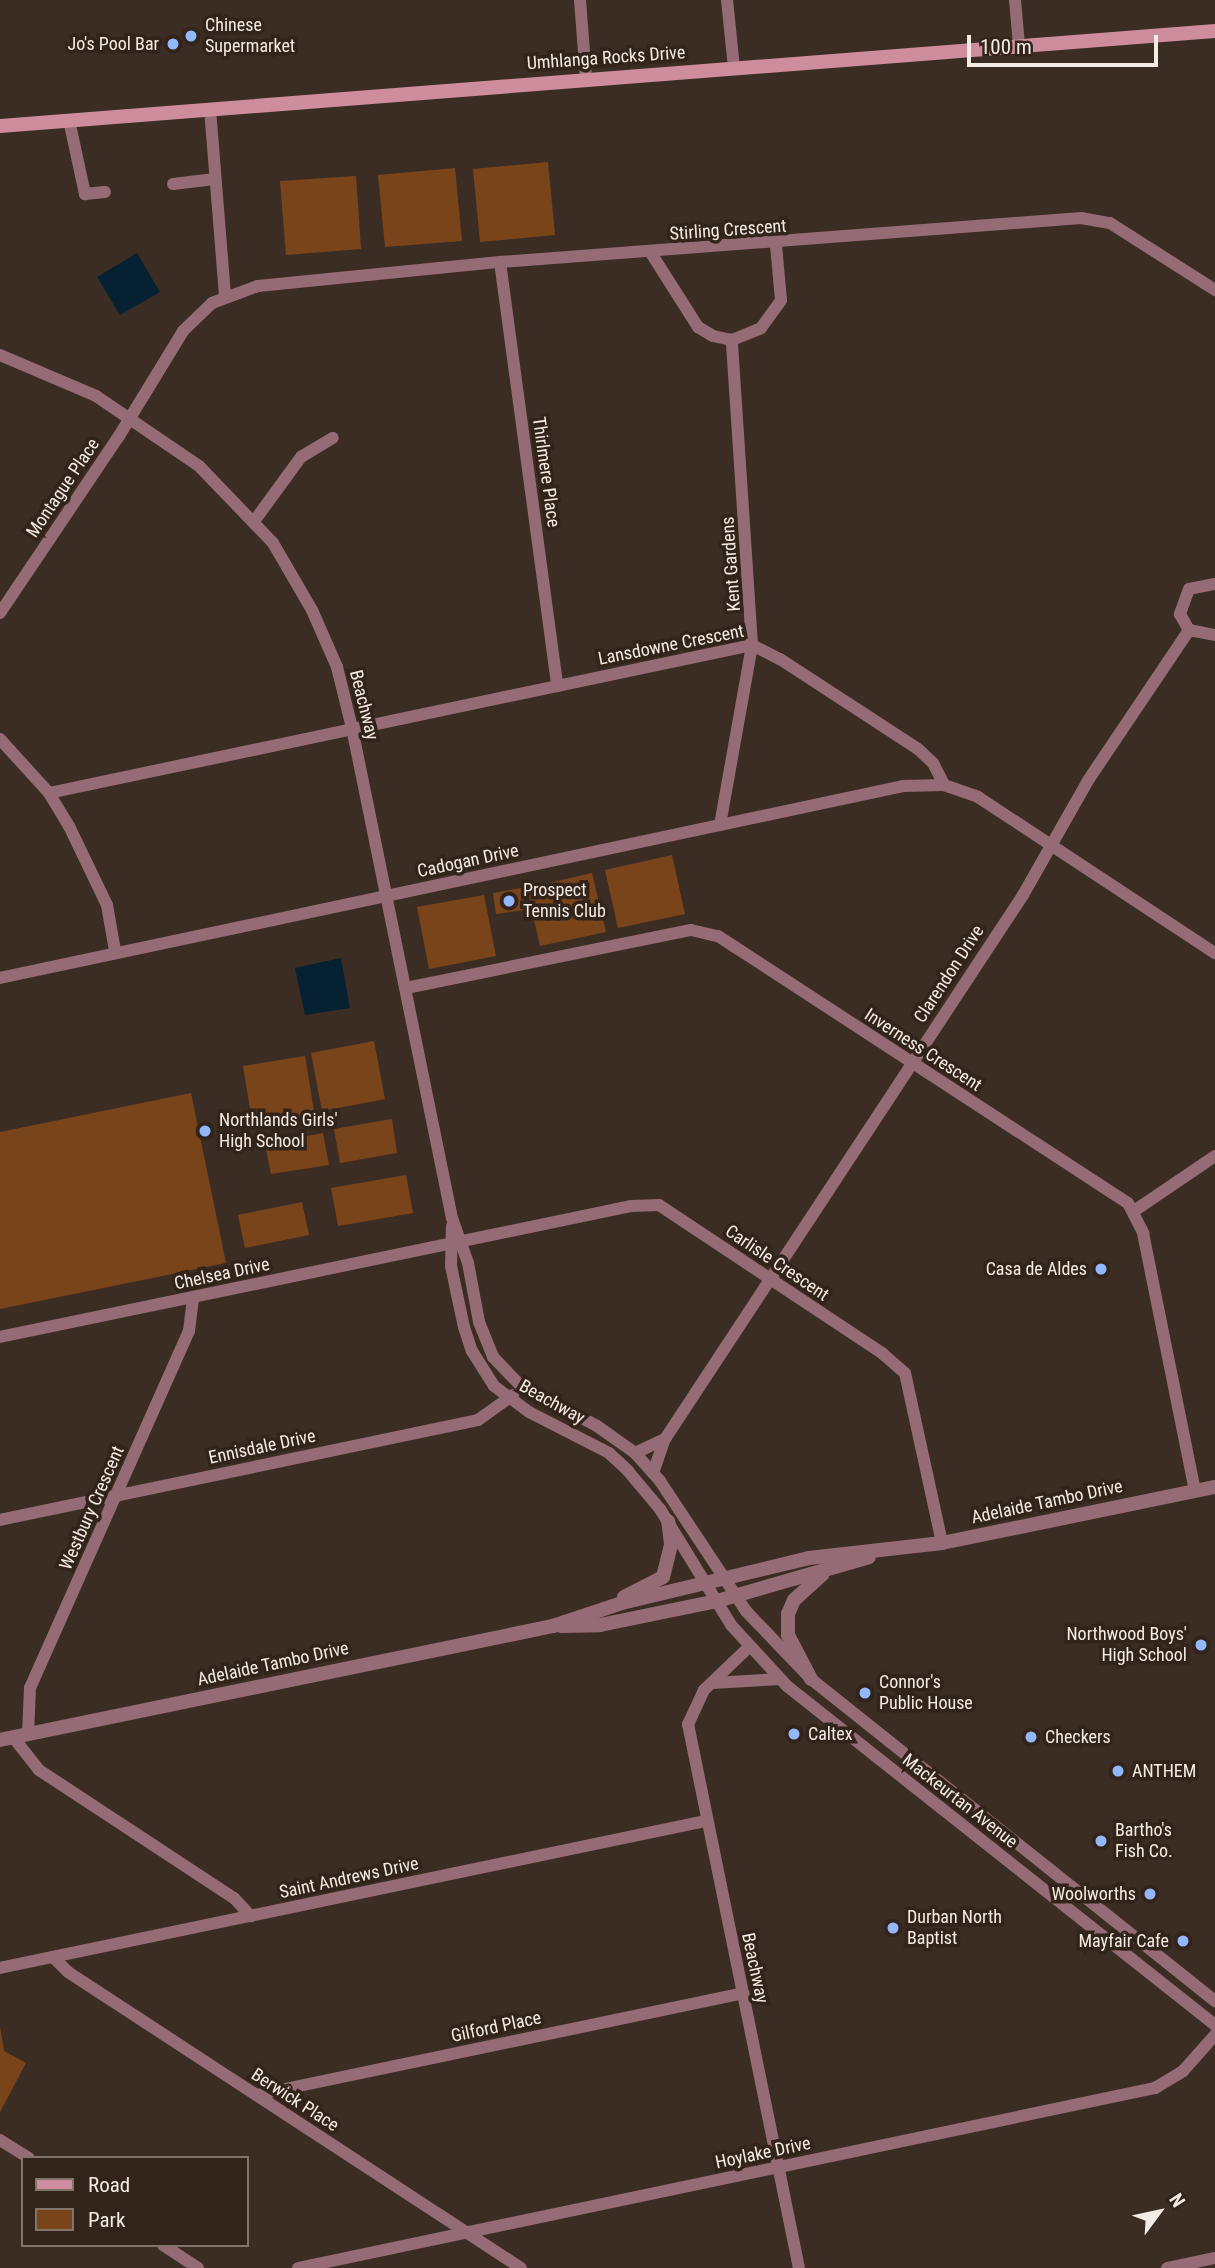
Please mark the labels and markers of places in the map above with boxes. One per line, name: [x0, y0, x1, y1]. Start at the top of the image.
place label: Chinese Supermarket: [205, 15, 295, 58]
marker: Chinese Supermarket: [183, 28, 199, 44]
place label: Jo's Pool Bar: [68, 33, 159, 55]
marker: Jo's Pool Bar: [165, 36, 181, 52]
place label: Prospect Tennis Club: [523, 880, 606, 922]
marker: Prospect Tennis Club: [501, 893, 517, 909]
place label: Northlands Girls' High School: [219, 1110, 338, 1152]
marker: Northlands Girls' High School: [197, 1123, 213, 1139]
place label: Casa de Aldes: [986, 1258, 1087, 1280]
marker: Casa de Aldes: [1093, 1261, 1109, 1277]
place label: Northwood Boys' High School: [1066, 1624, 1187, 1666]
marker: Northwood Boys' High School: [1193, 1637, 1209, 1653]
place label: Connor's Public House: [879, 1672, 973, 1714]
marker: Connor's Public House: [857, 1685, 873, 1701]
place label: Caltex: [808, 1723, 853, 1745]
marker: Caltex: [786, 1726, 802, 1742]
place label: Checkers: [1045, 1726, 1111, 1748]
marker: Checkers: [1023, 1729, 1039, 1745]
place label: ANTHEM: [1132, 1760, 1196, 1782]
marker: ANTHEM: [1110, 1763, 1126, 1779]
place label: Bartho's Fish Co.: [1115, 1820, 1173, 1862]
marker: Bartho's Fish Co.: [1093, 1833, 1109, 1849]
place label: Woolworths: [1051, 1883, 1136, 1905]
marker: Woolworths: [1142, 1886, 1158, 1902]
place label: Durban North Baptist: [907, 1907, 1002, 1950]
marker: Durban North Baptist: [885, 1920, 901, 1936]
place label: Mayfair Cafe: [1078, 1930, 1169, 1952]
marker: Mayfair Cafe: [1175, 1933, 1191, 1949]

